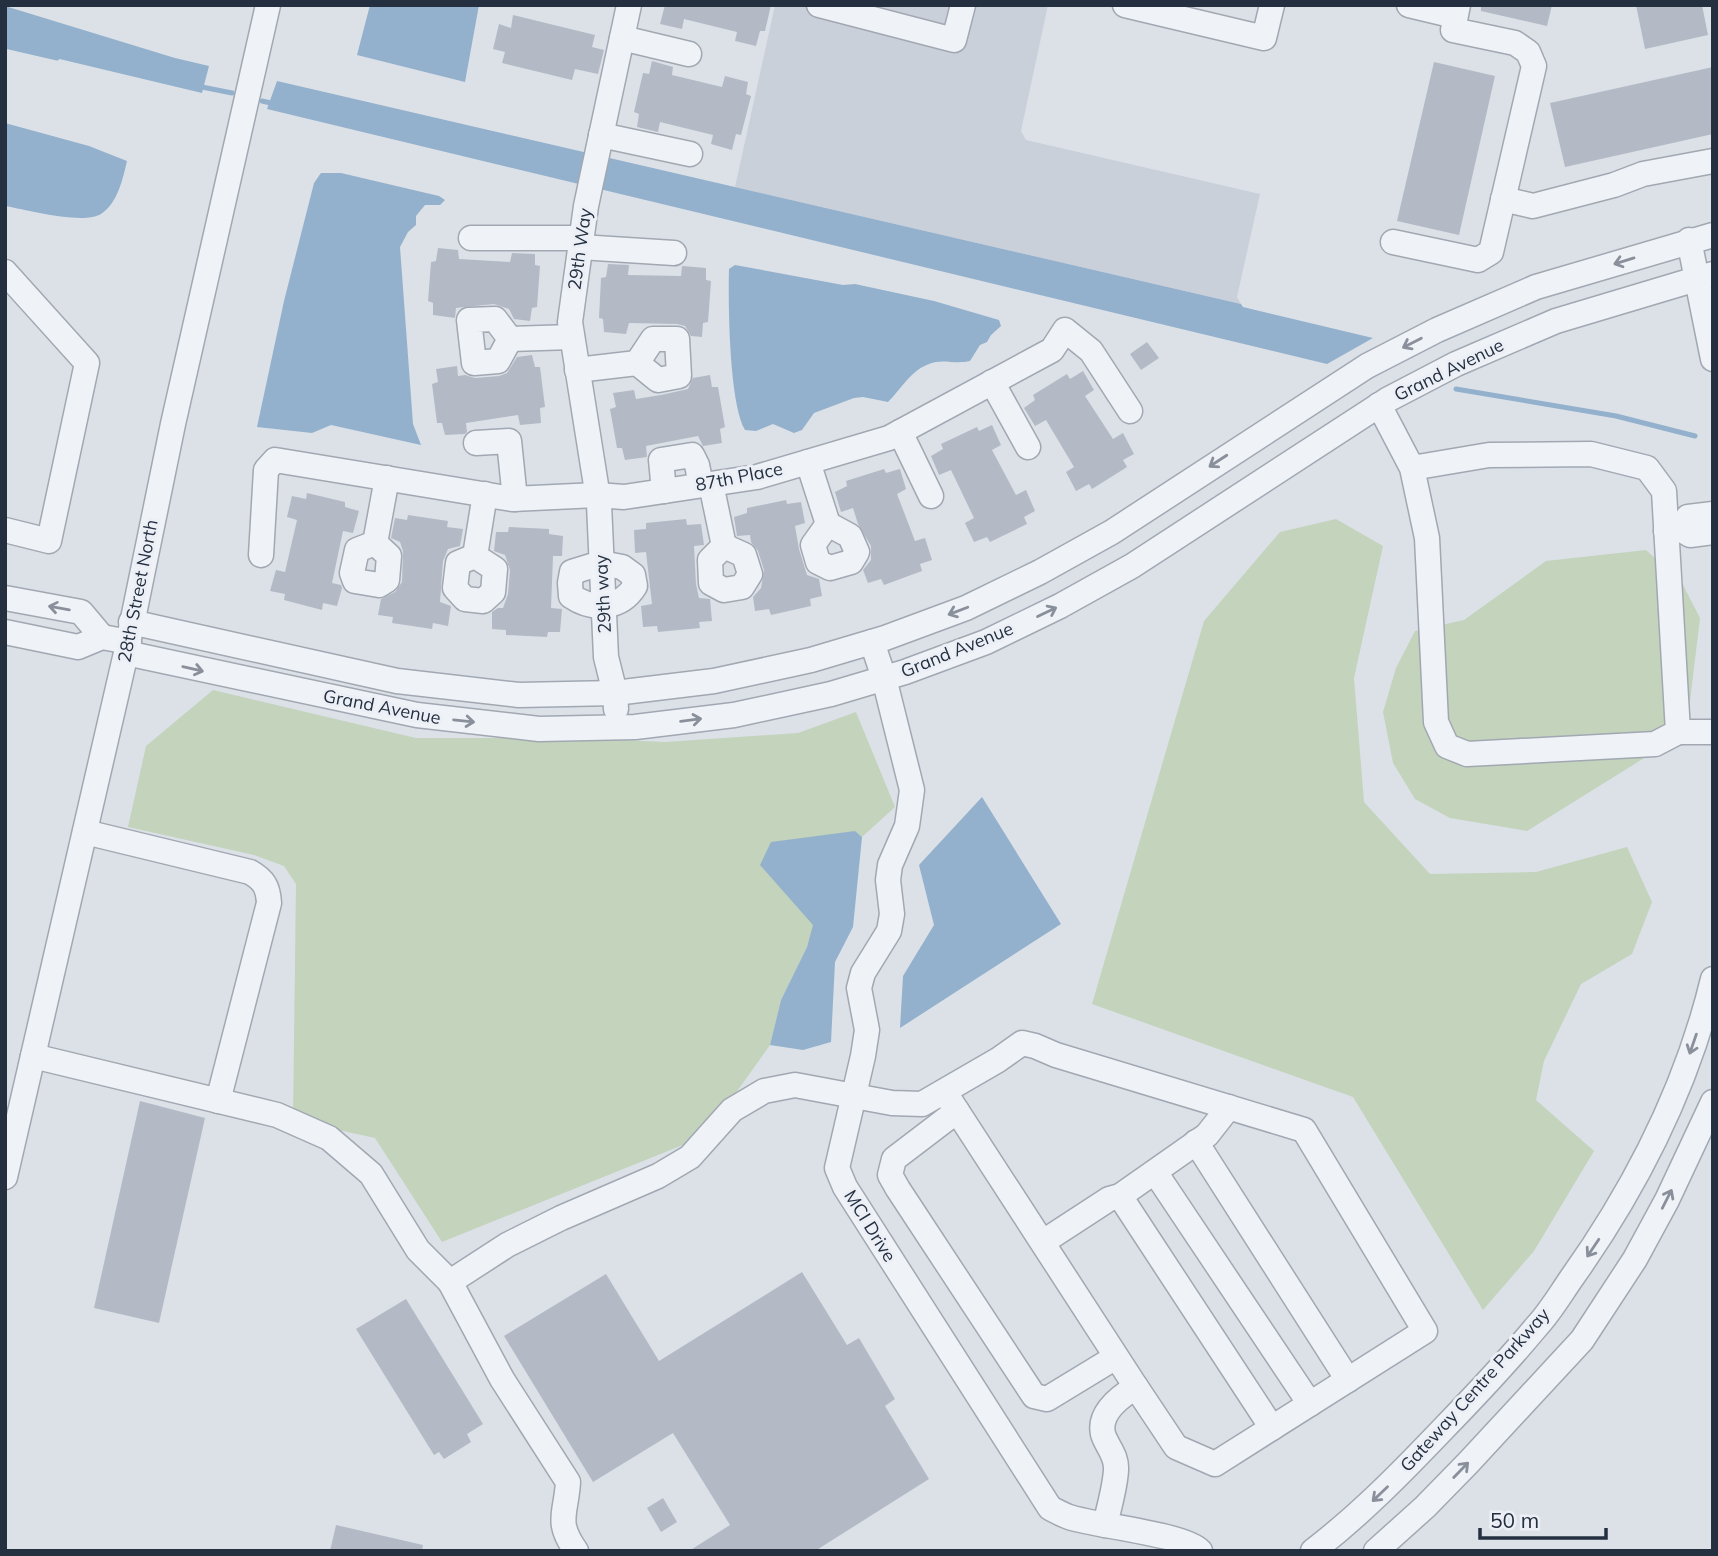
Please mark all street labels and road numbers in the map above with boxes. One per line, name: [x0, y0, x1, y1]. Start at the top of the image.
street label: 29th Way: [562, 206, 597, 291]
street label: Grand Avenue: [1390, 333, 1507, 406]
street label: 87th Place: [693, 457, 785, 496]
street label: 28th Street North: [112, 517, 163, 664]
street label: 29th way: [589, 554, 616, 634]
street label: Grand Avenue: [897, 617, 1016, 683]
street label: Grand Avenue: [321, 684, 443, 729]
street label: MCI Drive: [839, 1185, 902, 1266]
street label: Gateway Centre Parkway: [1395, 1303, 1555, 1476]

